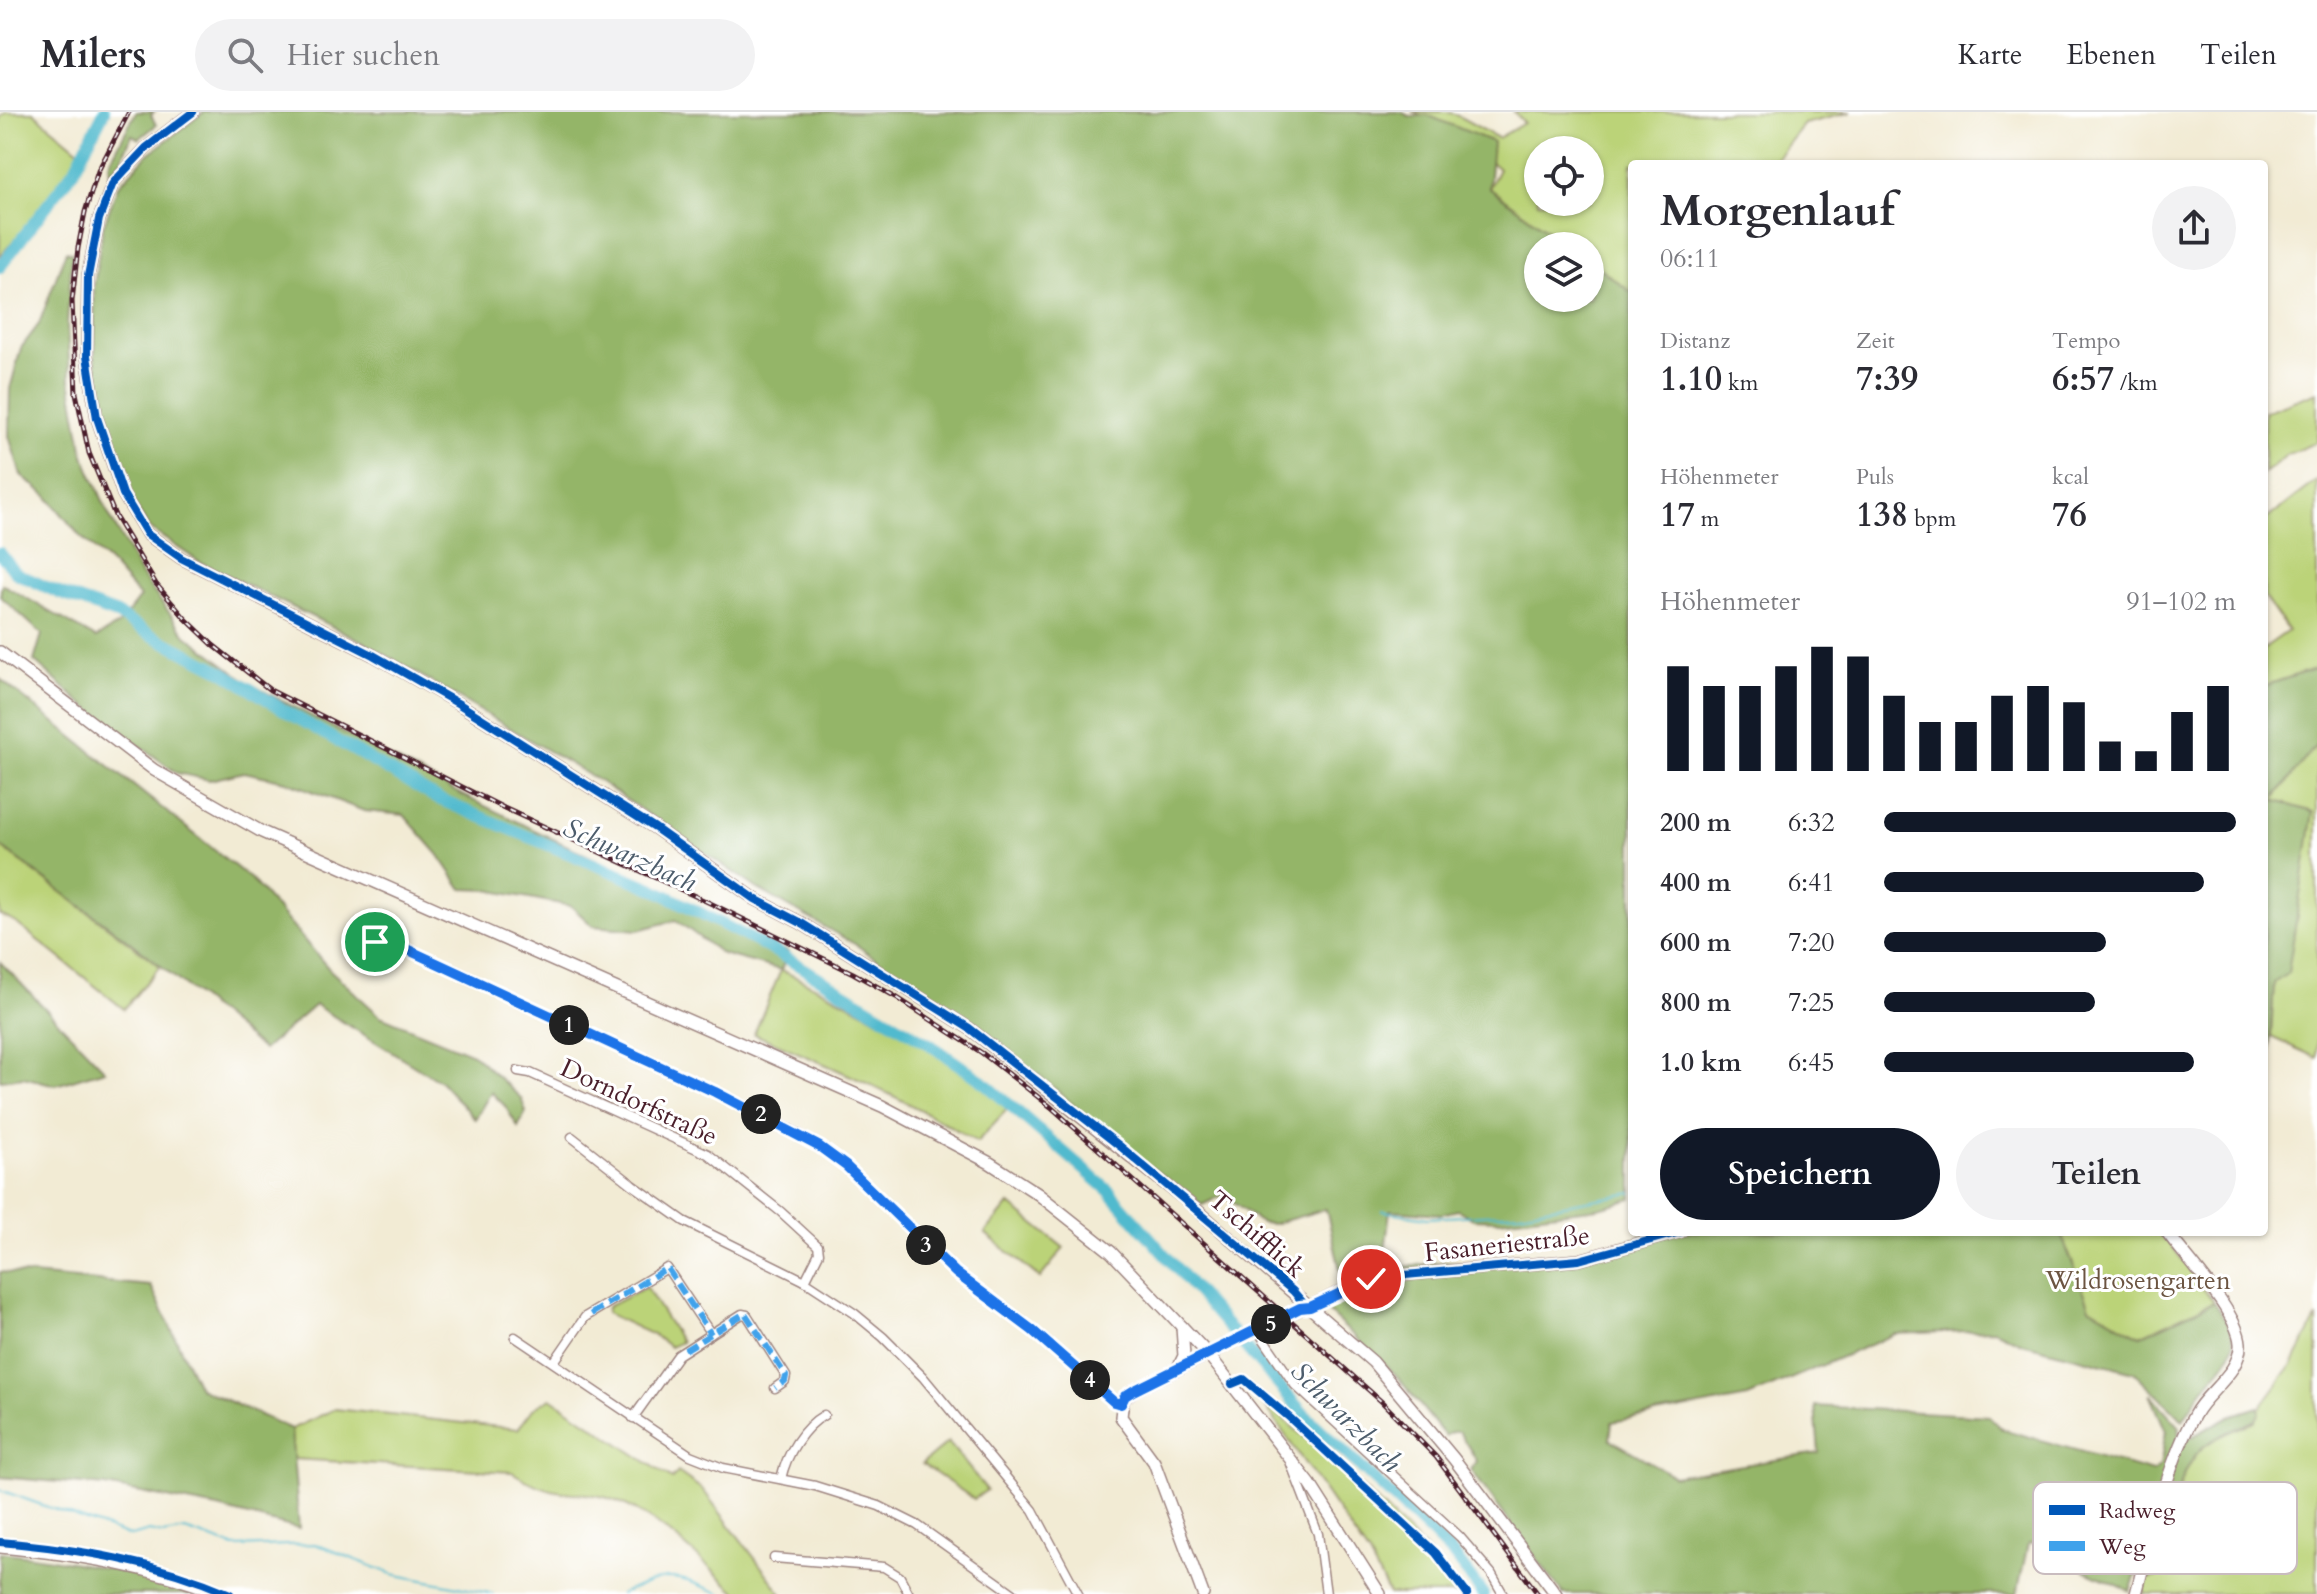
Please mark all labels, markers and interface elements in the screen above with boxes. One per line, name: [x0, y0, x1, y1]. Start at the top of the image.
search box: [195, 19, 755, 91]
text: Milers: [40, 29, 147, 81]
icon: search: [223, 33, 267, 77]
text: Hier suchen: [287, 35, 440, 76]
text: Karte: [1958, 36, 2023, 74]
text: Ebenen: [2067, 36, 2156, 74]
text: Teilen: [2200, 36, 2277, 74]
map controls: [1524, 136, 1604, 312]
button: locate: [1524, 136, 1604, 216]
text: Morgenlauf: [1660, 181, 1895, 241]
button: share: [2152, 186, 2236, 270]
button: layers: [1524, 232, 1604, 312]
text: 06:11: [1660, 241, 1720, 276]
text: Distanz: [1660, 326, 1730, 356]
text: Zeit: [1856, 326, 1895, 356]
text: Tempo: [2052, 326, 2120, 356]
text: 1.10: [1660, 356, 1722, 402]
text: 7:39: [1856, 356, 1918, 402]
text: 6:57: [2052, 356, 2114, 402]
text: km: [1722, 368, 1758, 398]
text: /km: [2114, 368, 2158, 398]
text: Höhenmeter: [1660, 462, 1778, 492]
text: Puls: [1856, 462, 1894, 492]
text: kcal: [2052, 462, 2089, 492]
text: 17: [1660, 492, 1695, 538]
text: 138: [1856, 492, 1908, 538]
text: 76: [2052, 492, 2087, 538]
text: m: [1695, 504, 1719, 534]
text: bpm: [1908, 504, 1956, 534]
text: Höhenmeter: [1660, 584, 1800, 619]
text: 91–102 m: [2126, 584, 2236, 619]
text: 200 m: [1660, 805, 1731, 840]
text: 6:32: [1788, 805, 1835, 840]
water label: Schwarzbach: [557, 809, 703, 902]
text: 400 m: [1660, 865, 1731, 900]
text: 6:41: [1788, 865, 1835, 900]
pin: [341, 908, 409, 976]
icon: arrive: [353, 920, 397, 964]
text: 600 m: [1660, 925, 1731, 960]
text: 7:20: [1788, 925, 1835, 960]
text: 800 m: [1660, 985, 1731, 1020]
text: 7:25: [1788, 985, 1835, 1020]
pin: 1: [549, 1005, 589, 1045]
text: 1: [563, 1010, 575, 1040]
text: 1.0 km: [1660, 1045, 1741, 1080]
text: 6:45: [1788, 1045, 1835, 1080]
street label: Dorndorfstraße: [555, 1050, 723, 1154]
pin: 2: [741, 1094, 781, 1134]
text: 2: [755, 1099, 767, 1129]
button: Speichern: [1660, 1128, 1940, 1220]
button: Teilen: [1956, 1128, 2236, 1220]
street label: Tschifflick: [1201, 1182, 1313, 1286]
street label: Fasaneriestraße: [1423, 1218, 1591, 1270]
pin: 3: [906, 1225, 946, 1265]
text: 3: [920, 1230, 932, 1260]
pin: [1337, 1245, 1405, 1313]
icon: check: [1349, 1257, 1393, 1301]
park label: Wildrosengarten: [2044, 1263, 2231, 1298]
pin: 5: [1251, 1304, 1291, 1344]
text: 5: [1265, 1309, 1277, 1339]
water label: Schwarzbach: [1282, 1353, 1410, 1481]
pin: 4: [1070, 1360, 1110, 1400]
text: 4: [1084, 1365, 1096, 1395]
legend: [2033, 1482, 2297, 1574]
text: Radweg: [2099, 1496, 2176, 1526]
text: Weg: [2098, 1532, 2146, 1562]

